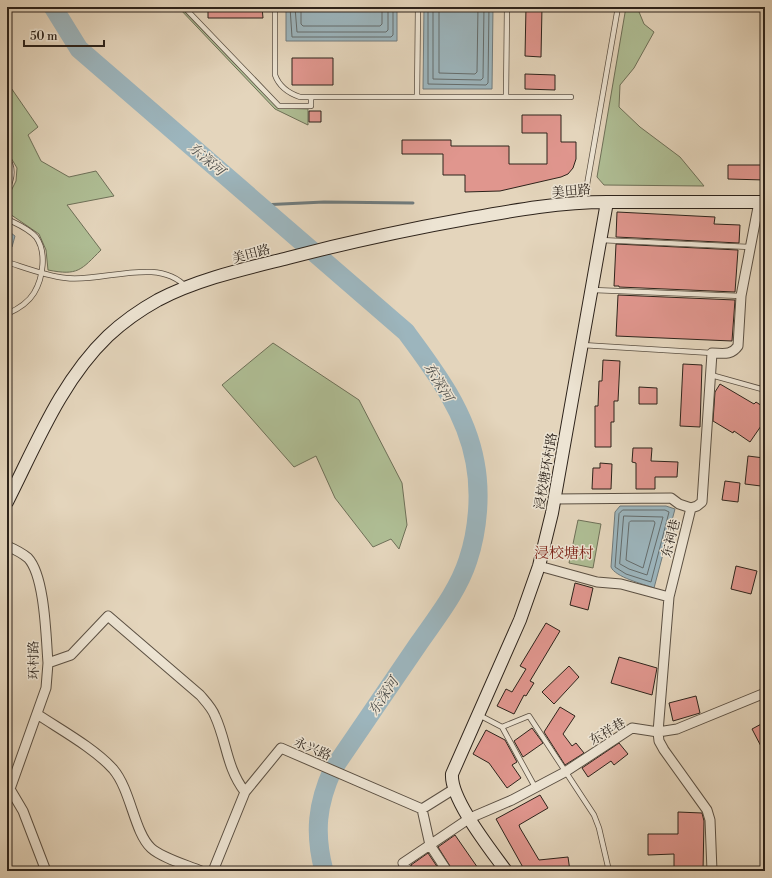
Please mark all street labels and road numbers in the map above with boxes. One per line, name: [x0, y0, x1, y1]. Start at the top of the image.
street label: 美田路: [551, 181, 591, 201]
street label: 美田路: [230, 241, 272, 267]
street label: 浸校塘环村路: [531, 431, 561, 511]
street label: 东祠巷: [658, 517, 683, 559]
street label: 环村路: [26, 640, 42, 680]
street label: 东祥巷: [587, 715, 628, 749]
street label: 永兴路: [292, 734, 334, 764]

